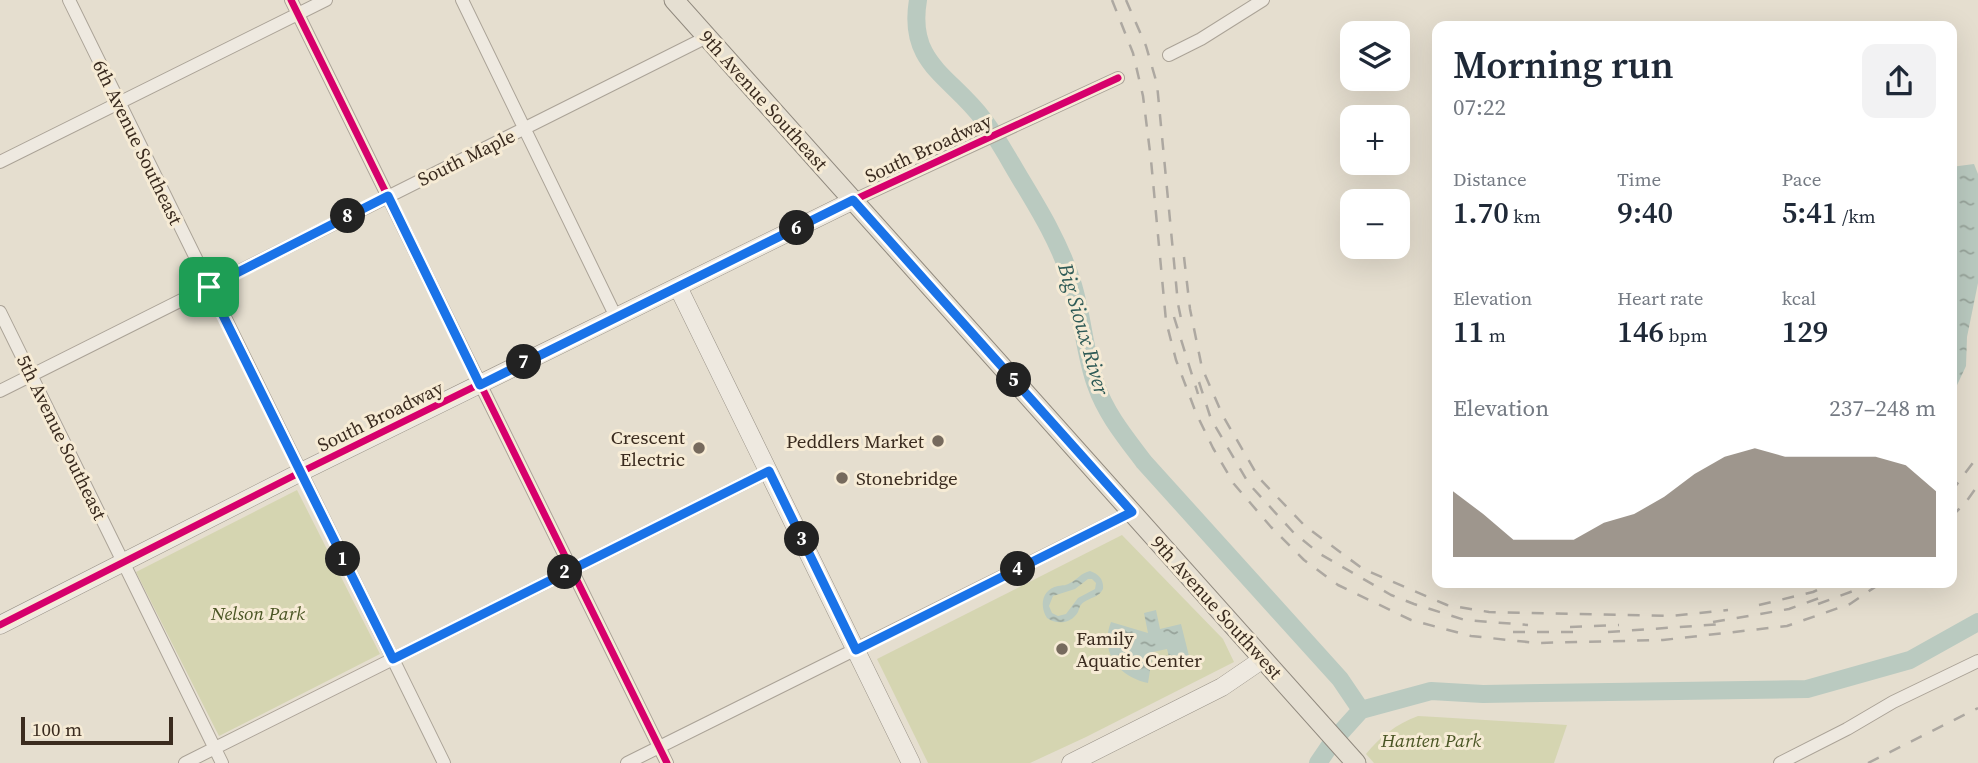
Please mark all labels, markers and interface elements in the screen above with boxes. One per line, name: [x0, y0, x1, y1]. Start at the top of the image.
map controls: [1340, 21, 1410, 259]
button: layers: [1340, 21, 1410, 91]
street label: 9th Avenue Southeast: [694, 24, 835, 176]
text: Morning run: [1453, 39, 1674, 91]
button: share: [1862, 44, 1936, 118]
street label: 6th Avenue Southeast: [87, 55, 190, 230]
text: 07:22: [1453, 91, 1506, 123]
button: +: [1340, 105, 1410, 175]
street label: South Broadway: [860, 107, 996, 189]
street label: South Maple: [413, 122, 519, 192]
text: Distance: [1453, 166, 1527, 192]
text: Time: [1617, 166, 1661, 192]
text: Pace: [1782, 166, 1821, 192]
button: −: [1340, 189, 1410, 259]
text: 1.70: [1453, 192, 1509, 233]
text: 9:40: [1617, 192, 1673, 233]
text: 5:41: [1782, 192, 1837, 233]
pin: 8: [330, 198, 366, 234]
text: 8: [342, 202, 353, 228]
text: km: [1509, 203, 1541, 229]
text: /km: [1837, 203, 1876, 229]
pin: 6: [780, 210, 814, 246]
text: 6: [791, 214, 802, 240]
pin: [179, 257, 239, 317]
water label: Big Sioux River: [1051, 259, 1117, 399]
icon: arrive: [190, 268, 228, 306]
text: Elevation: [1453, 285, 1532, 311]
text: Heart rate: [1617, 285, 1703, 311]
text: kcal: [1782, 285, 1816, 311]
text: 11: [1453, 311, 1484, 352]
text: 146: [1617, 311, 1664, 352]
text: 129: [1782, 311, 1828, 352]
text: m: [1484, 322, 1506, 348]
text: bpm: [1664, 322, 1708, 348]
pin: 7: [506, 344, 542, 380]
text: 7: [518, 348, 529, 374]
street label: 5th Avenue Southeast: [11, 350, 114, 525]
pin: 5: [996, 362, 1032, 398]
text: 5: [1008, 366, 1019, 392]
street label: South Broadway: [313, 374, 447, 458]
text: Elevation: [1453, 392, 1549, 424]
text: 237–248 m: [1829, 392, 1936, 424]
place label: Crescent Electric: [611, 424, 686, 472]
place label: Peddlers Market: [786, 428, 925, 454]
marker: Peddlers Market: [930, 433, 946, 449]
marker: Crescent Electric: [691, 440, 707, 456]
place label: Stonebridge: [856, 465, 958, 491]
marker: Stonebridge: [834, 470, 850, 486]
pin: 3: [784, 522, 820, 556]
text: 3: [796, 525, 807, 551]
street label: 9th Avenue Southwest: [1146, 530, 1289, 685]
pin: 1: [326, 542, 360, 576]
text: 1: [337, 545, 348, 571]
pin: 4: [1000, 552, 1036, 586]
pin: 2: [548, 554, 582, 590]
text: 4: [1012, 555, 1023, 581]
text: 2: [559, 558, 570, 584]
park label: Nelson Park: [210, 600, 305, 626]
place label: Family Aquatic Center: [1076, 625, 1202, 673]
marker: Family Aquatic Center: [1054, 641, 1070, 657]
scale bar: [21, 714, 173, 746]
text: 100 m: [32, 716, 82, 742]
park label: Hanten Park: [1380, 727, 1481, 753]

